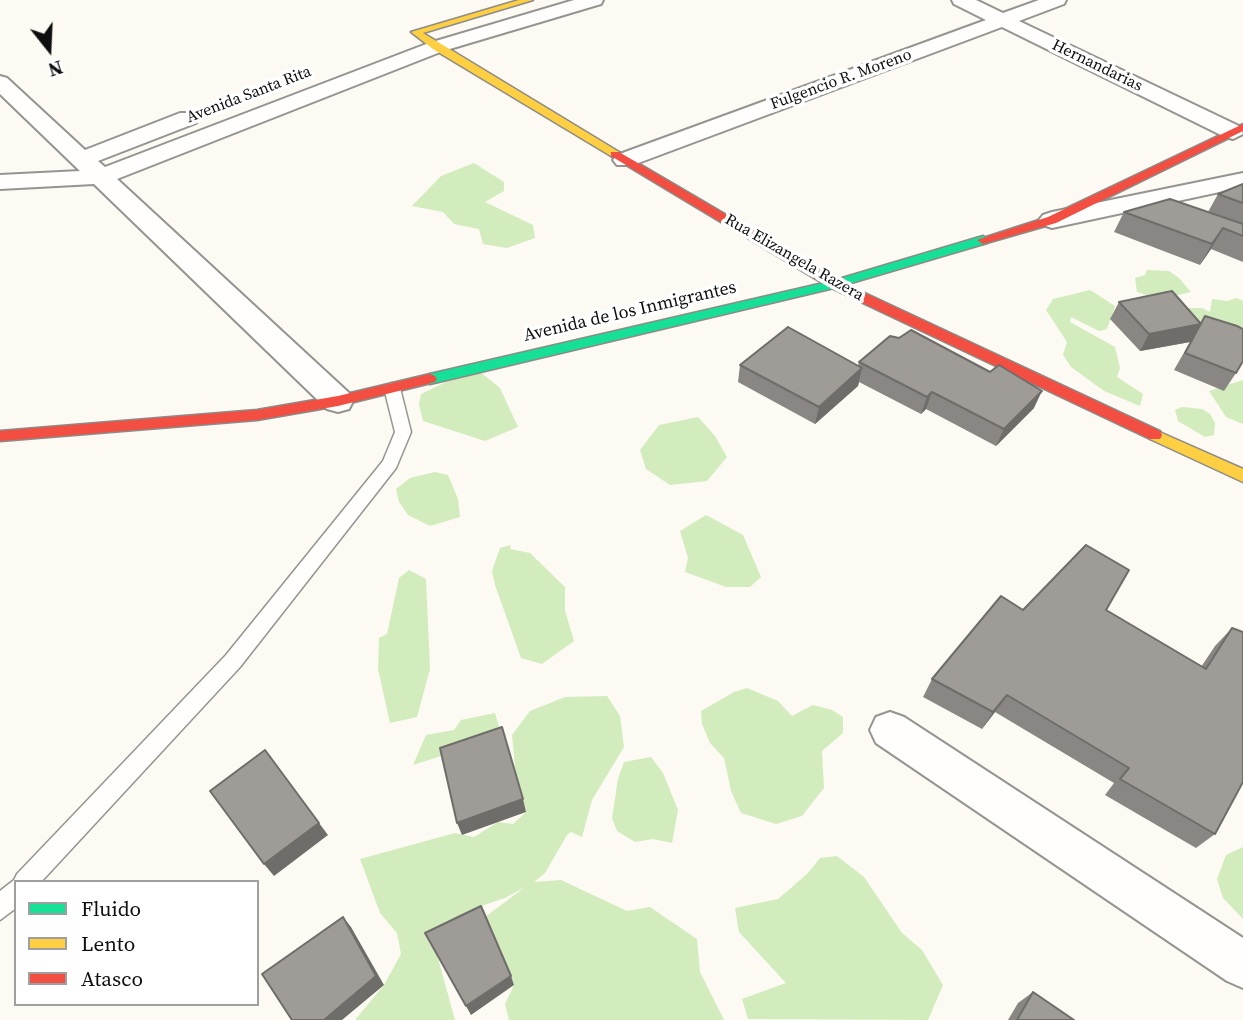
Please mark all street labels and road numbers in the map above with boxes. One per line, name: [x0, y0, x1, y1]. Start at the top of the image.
street label: Hernandarias: [1049, 36, 1145, 96]
street label: Fulgencio R. Moreno: [768, 45, 914, 115]
street label: Avenida Santa Rita: [184, 62, 314, 128]
street label: Rua Elizangela Razera: [721, 210, 867, 306]
street label: Avenida de los Inmigrantes: [521, 277, 739, 347]

